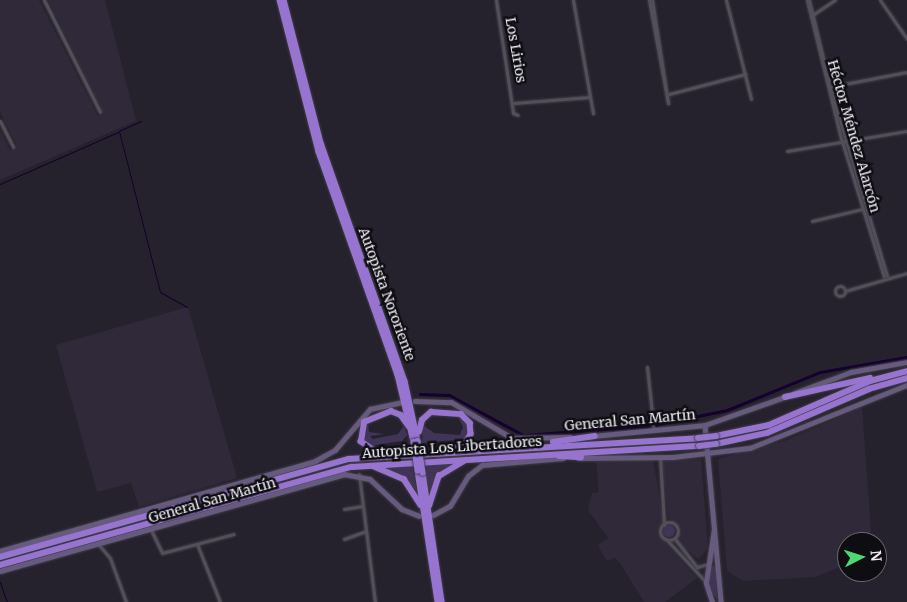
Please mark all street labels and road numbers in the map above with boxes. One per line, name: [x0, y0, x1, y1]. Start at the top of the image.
street label: Los Lirios: [502, 16, 530, 84]
street label: Héctor Méndez Alarcón: [824, 58, 884, 214]
street label: Autopista Nororiente: [355, 225, 419, 363]
street label: General San Martín: [564, 406, 696, 434]
street label: Autopista Los Libertadores: [361, 432, 543, 462]
street label: General San Martín: [146, 474, 278, 526]

